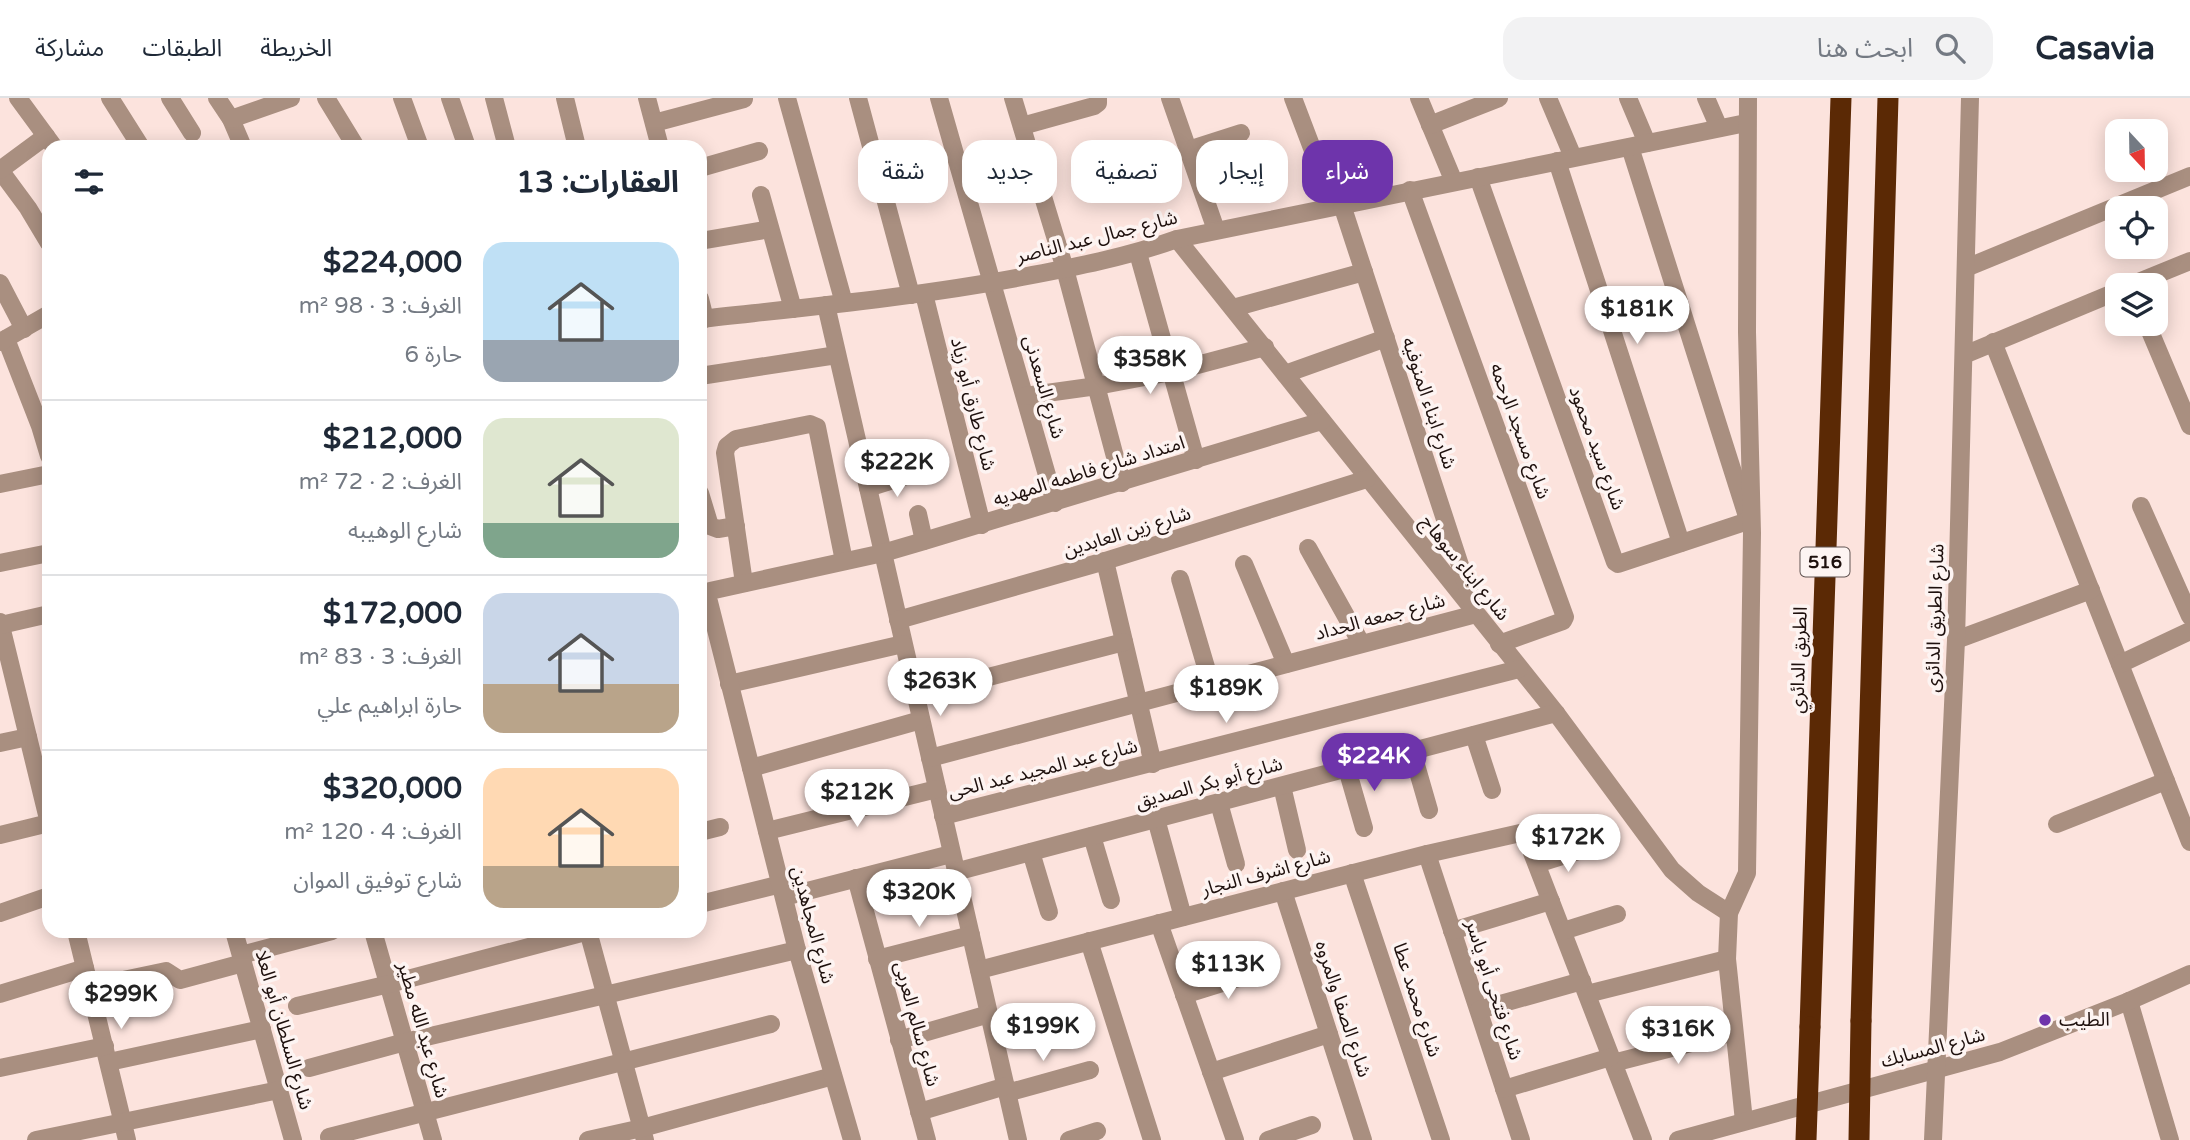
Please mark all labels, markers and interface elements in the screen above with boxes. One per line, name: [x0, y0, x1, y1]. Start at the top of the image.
search box: [1503, 17, 1993, 80]
icon: search: [1931, 29, 1969, 67]
text: Casavia: [2035, 29, 2155, 68]
text: ابحث هنا: [1817, 33, 1913, 64]
text: مشاركة: [35, 34, 104, 63]
text: الطبقات: [142, 34, 222, 63]
text: الخريطة: [260, 34, 332, 63]
north arrow: [2105, 119, 2168, 182]
map controls: [2105, 119, 2168, 336]
chip: شقة: [858, 140, 948, 203]
chip: جديد: [962, 140, 1057, 203]
chip: تصفية: [1071, 140, 1182, 203]
chip: إيجار: [1196, 140, 1288, 203]
chip: شراء: [1302, 140, 1393, 203]
icon: filters: [70, 163, 108, 201]
text: العقارات: 13: [516, 164, 679, 201]
button: locate: [2105, 196, 2168, 259]
street label: شارع جمال عبد الناصر: [1013, 206, 1180, 270]
text: $224,000: [323, 244, 462, 281]
icon: home: [539, 270, 623, 354]
button: layers: [2105, 273, 2168, 336]
pin: $181K: [1588, 286, 1686, 346]
text: الغرف: 3 · 98 m²: [299, 292, 462, 320]
text: $181K: [1601, 295, 1673, 323]
street label: شارع السعدنى: [1017, 333, 1069, 442]
street label: شارع ابناء المنوفيه: [1395, 334, 1461, 472]
street label: شارع طارق أبو زياد: [944, 335, 1001, 473]
pin: $358K: [1101, 336, 1199, 396]
text: حارة 6: [404, 341, 462, 369]
text: $358K: [1114, 345, 1186, 373]
street label: شارع مسجد الرحمه: [1483, 360, 1555, 503]
street label: شارع سيد محمود: [1563, 383, 1630, 514]
text: $212,000: [323, 420, 462, 457]
street label: امتداد شارع فاطمه المهديه: [990, 431, 1188, 513]
pin: $222K: [848, 440, 946, 499]
icon: home: [539, 446, 623, 530]
text: $222K: [861, 448, 933, 476]
text: الغرف: 2 · 72 m²: [299, 468, 462, 496]
street label: شارع زين العابدين: [1060, 502, 1194, 564]
street label: شارع ابناء سوهاج: [1414, 511, 1514, 626]
text: شارع الوهيبه: [348, 517, 462, 545]
street label: شارع الطريق الدائرى: [1921, 543, 1951, 693]
road number: 516: [1800, 548, 1850, 576]
street label: شارع جمعه الحداد: [1313, 589, 1448, 647]
text: $172,000: [323, 595, 462, 632]
street label: الطريق الدائري: [1786, 606, 1815, 714]
icon: home: [539, 621, 623, 705]
text: الغرف: 3 · 83 m²: [299, 643, 462, 671]
pin: $263K: [891, 658, 989, 718]
pin: $189K: [1177, 666, 1275, 725]
text: $263K: [904, 667, 976, 695]
text: $189K: [1190, 674, 1262, 702]
text: حارة ابراهيم علي: [317, 692, 462, 720]
pin: $224K: [1325, 734, 1423, 793]
street label: شارع عبد المجيد عبد الحى: [946, 735, 1140, 805]
text: $224K: [1338, 742, 1410, 770]
street label: شارع أبو بكر الصديق: [1133, 752, 1285, 815]
text: $320,000: [323, 770, 462, 807]
pin: $212K: [808, 770, 906, 829]
text: $212K: [821, 778, 893, 806]
icon: home: [539, 796, 623, 880]
pin: $172K: [1519, 814, 1617, 874]
text: الغرف: 4 · 120 m²: [284, 818, 462, 846]
text: $172K: [1532, 823, 1604, 851]
street label: شارع اشرف النجار: [1198, 845, 1333, 903]
street label: شارع المجاهدين: [785, 864, 839, 987]
text: شارع توفيق الموان: [293, 867, 462, 895]
pin: $320K: [870, 870, 968, 929]
text: $320K: [883, 878, 955, 906]
street label: شارع فتحى أبو ياسر: [1459, 916, 1527, 1063]
street label: شارع الصفا والمروه: [1309, 938, 1375, 1081]
street label: شارع محمد عطا: [1386, 940, 1446, 1060]
pin: $113K: [1179, 942, 1277, 1001]
street label: شارع السلطان أبو العلا: [249, 948, 318, 1113]
text: $113K: [1192, 950, 1264, 978]
street label: شارع عبد الله مطير: [391, 958, 453, 1101]
street label: شارع سالم العربى: [887, 959, 944, 1090]
pin: $299K: [72, 972, 170, 1031]
text: $299K: [85, 980, 157, 1008]
pin: $199K: [994, 1004, 1092, 1063]
pin: $316K: [1629, 1006, 1727, 1066]
place label: الطيب: [2059, 1009, 2110, 1031]
text: $199K: [1007, 1012, 1079, 1040]
marker: الطيب: [2037, 1012, 2053, 1028]
text: $316K: [1642, 1015, 1714, 1043]
street label: شارع المسابك: [1879, 1024, 1988, 1074]

